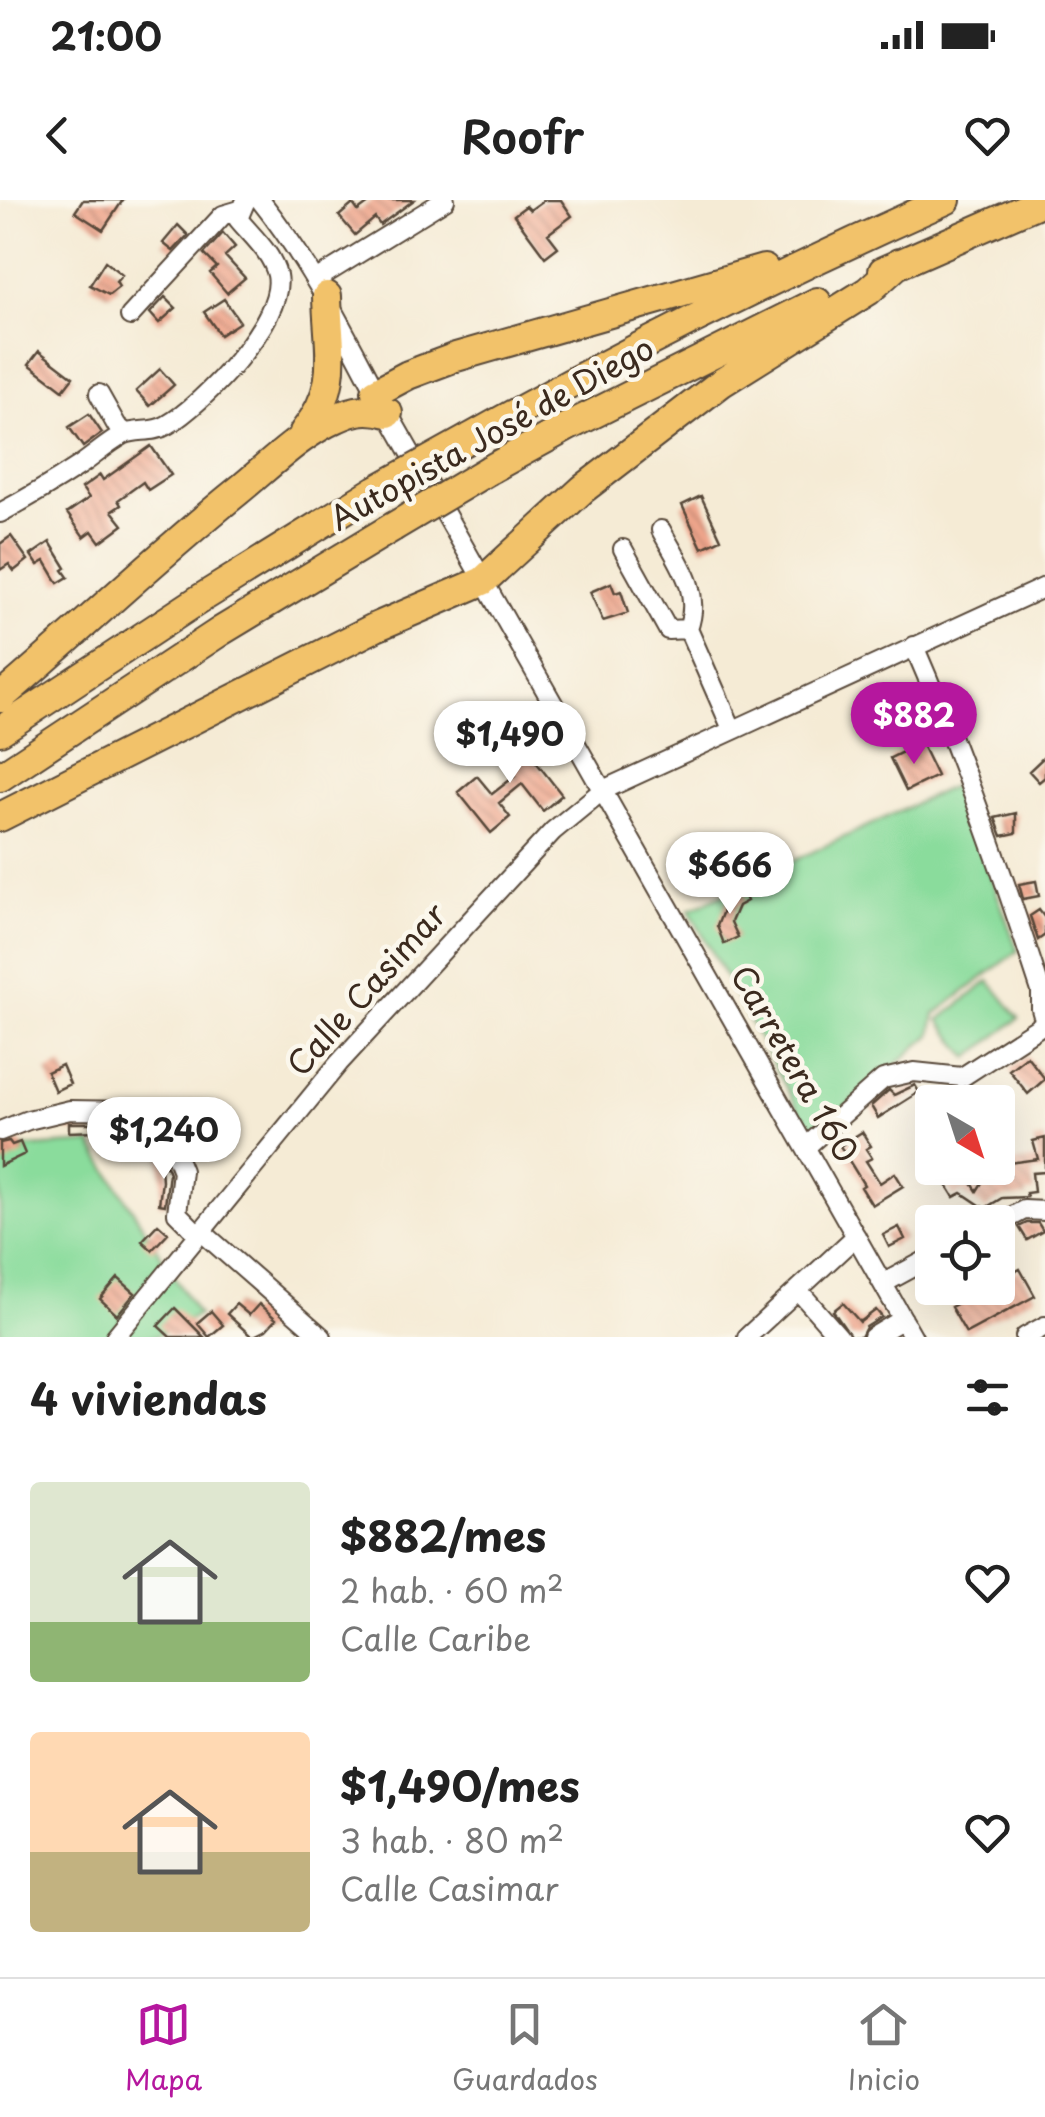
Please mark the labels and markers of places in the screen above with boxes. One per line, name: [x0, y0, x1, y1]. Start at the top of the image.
pin: $882: [855, 682, 973, 767]
pin: $1,490: [429, 701, 591, 786]
pin: $666: [671, 832, 789, 917]
pin: $1,240: [83, 1097, 245, 1182]

